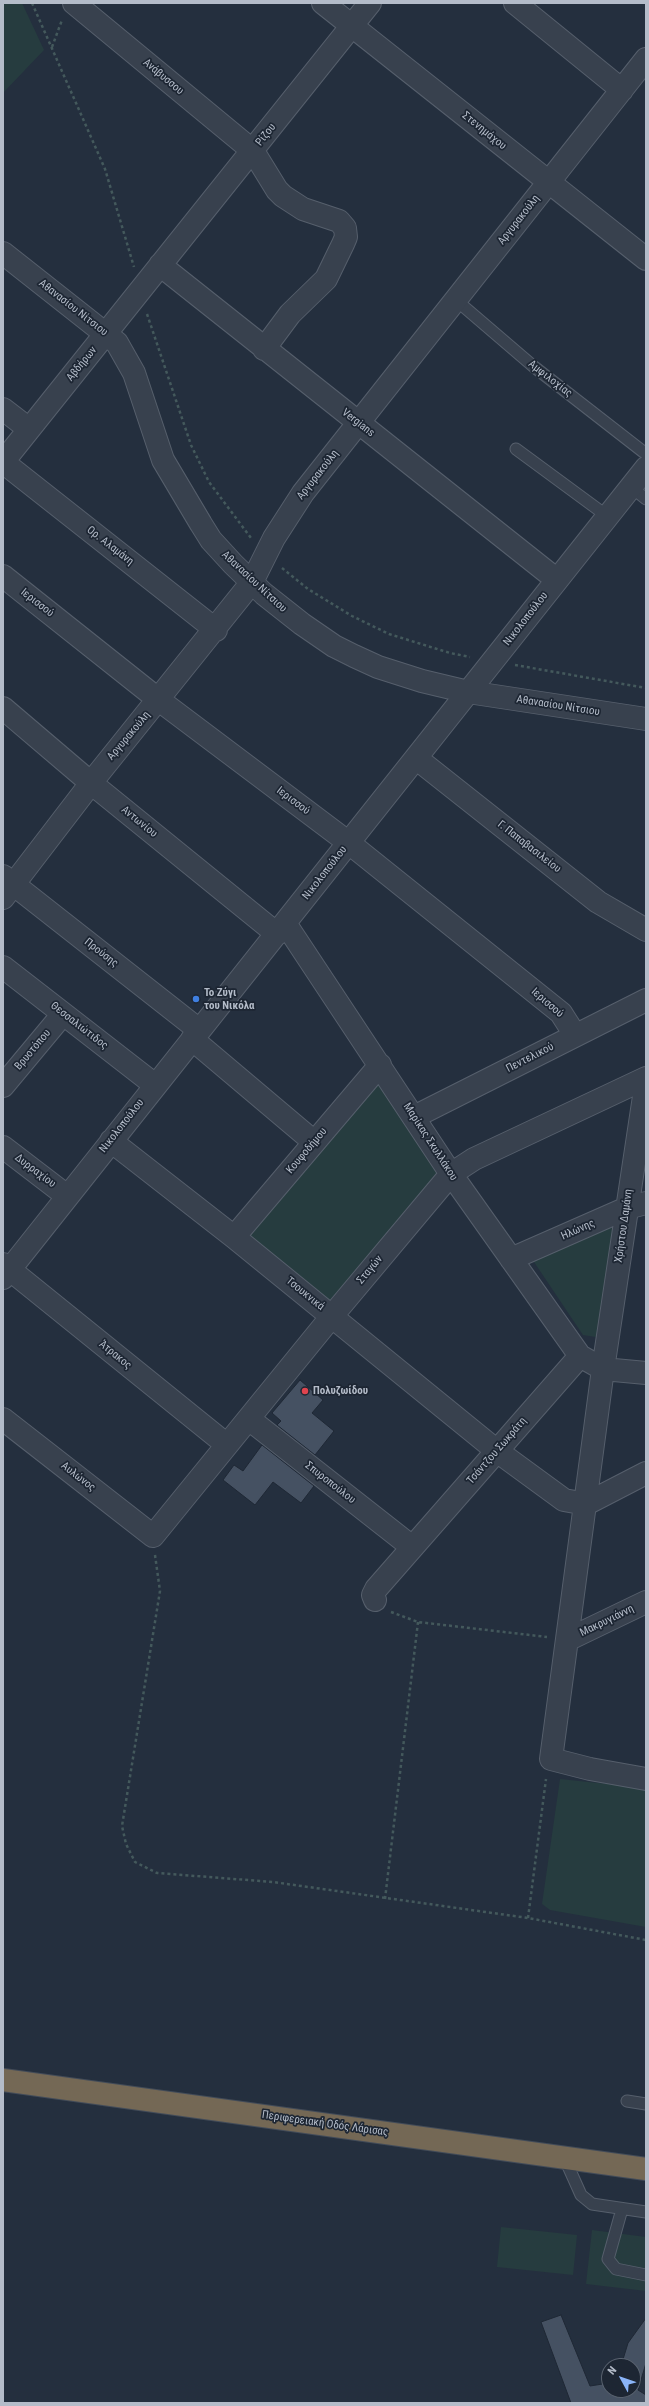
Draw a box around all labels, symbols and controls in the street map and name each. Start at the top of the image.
street label: Ανάβυσσου [140,56,186,98]
street label: Στενημάχου [459,109,509,153]
street label: Ρίζου [253,121,279,149]
street label: Αργυρακούλη [495,192,543,248]
street label: Αθανασίου Νίτσιου [36,277,110,339]
street label: Αβδήρων [64,344,100,384]
street label: Αμφιλοχίας [525,358,575,400]
street label: Vergians [339,406,377,440]
street label: Αργυρακούλη [294,447,342,503]
street label: Ορ. Αλαμάνη [84,524,136,568]
street label: Αθανασίου Νίτσιου [219,548,289,616]
street label: Ιερισσού [18,586,56,620]
street label: Νικολοπούλου [501,589,551,649]
street label: Αθανασίου Νίτσιου [515,693,601,719]
street label: Αργυρακούλη [105,709,153,763]
street label: Ιερισσού [274,784,312,818]
street label: Αντωνίου [118,803,160,841]
street label: Γ. Παπαβασιλείου [495,818,563,876]
street label: Νικολοπούλου [300,843,350,903]
street label: Προύσης [81,936,121,970]
street label: Ιερισσού [528,985,566,1021]
place label: Το Ζύγι του Νικόλα [204,986,254,1012]
marker: Το Ζύγι του Νικόλα [191,994,201,1004]
street label: Θεσσαλιώτιδος [48,999,110,1053]
street label: Βρυοτόπου [12,1027,54,1073]
street label: Πεντελικού [504,1040,556,1076]
street label: Νικολοπούλου [97,1096,147,1156]
street label: Μαρίκας Σκυλλάκου [400,1101,460,1183]
street label: Κουφοδήμου [284,1125,330,1177]
street label: Δυρραχίου [12,1151,58,1191]
street label: Χρήστου Δαμάνη [612,1188,636,1264]
street label: Ηλώνης [559,1217,597,1243]
street label: Σταγών [354,1253,386,1287]
street label: Τσουκνικά [283,1274,327,1314]
street label: Άτρακος [96,1338,134,1372]
place label: Πολυζωίδου [313,1384,368,1398]
marker: Πολυζωίδου [300,1386,310,1396]
street label: Τσάντζου Σωκράτη [464,1415,530,1487]
street label: Αυλώνος [58,1459,98,1495]
street label: Σπυροπούλου [302,1459,358,1507]
street label: Μακρυγιάννη [578,1602,636,1640]
street label: Περιφερειακή Οδός Λάρισας [261,2109,389,2139]
north arrow [601,2358,641,2398]
text: N [605,2364,619,2377]

